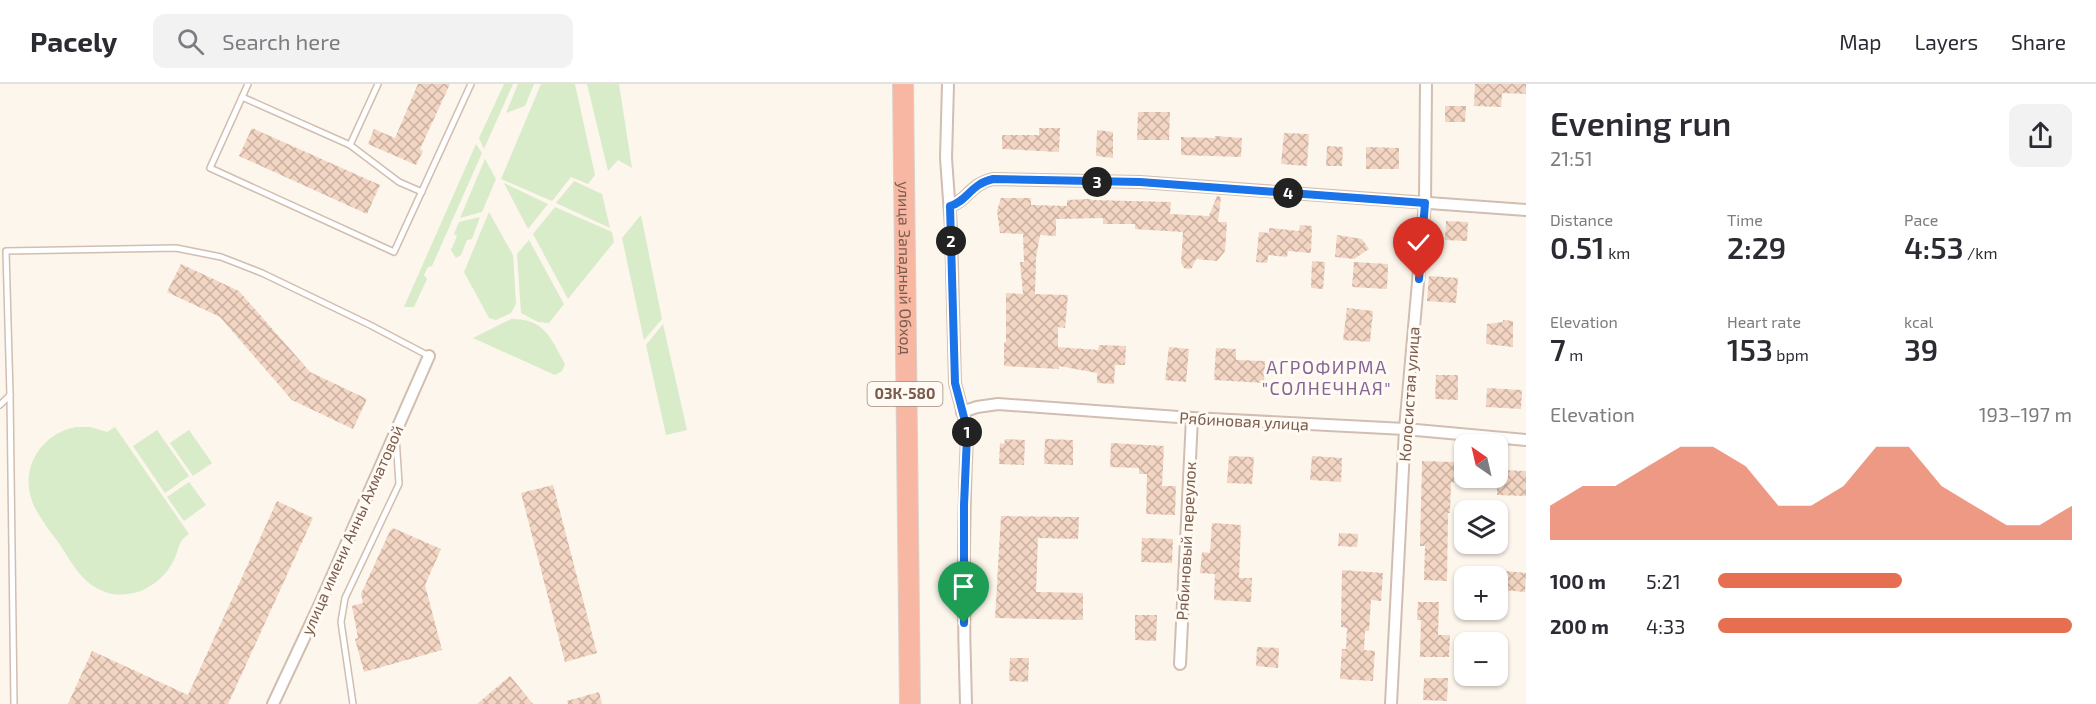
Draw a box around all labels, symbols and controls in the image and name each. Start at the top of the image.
search box [153,14,573,68]
text: Pacely [30,24,117,58]
icon: search [174,25,207,58]
text: Search here [222,28,341,54]
text: Map [1839,29,1881,54]
text: Layers [1914,29,1978,54]
text: Share [2011,29,2066,54]
text: Evening run [1550,103,1731,143]
button: share [2009,104,2072,167]
text: 21:51 [1550,146,1593,170]
pin: 3 [1082,167,1112,197]
text: 3 [1092,172,1102,191]
pin: 4 [1273,178,1303,208]
street label: улица Западный Обход [894,181,916,355]
text: 4 [1283,183,1293,202]
text: Distance [1550,210,1613,229]
text: Time [1727,210,1763,229]
text: Pace [1904,210,1938,229]
pin [1393,217,1444,279]
pin: 2 [936,226,966,256]
icon: check [1402,226,1435,259]
text: 0.51 [1550,229,1605,265]
text: 2:29 [1727,229,1786,265]
text: 4:53 [1904,229,1964,265]
text: 2 [946,231,956,250]
text: km [1605,243,1630,262]
text: /km [1964,243,1998,262]
text: Elevation [1550,312,1618,331]
text: Heart rate [1727,312,1801,331]
text: kcal [1904,312,1933,331]
street label: Колосистая улица [1394,326,1424,462]
text: 7 [1550,331,1566,367]
text: 153 [1727,331,1773,367]
text: 39 [1904,331,1938,367]
text: m [1566,345,1583,364]
text: bpm [1773,345,1809,364]
district label: АГРОФИРМА "СОЛНЕЧНАЯ" [1262,356,1392,399]
road number: 03К-580 [868,382,942,406]
text: Elevation [1550,402,1635,426]
text: 193–197 m [1979,402,2072,426]
street label: Рябиновая улица [1179,408,1309,434]
pin: 1 [952,417,982,447]
street label: улица имени Анны Ахматовой [297,422,407,638]
text: 1 [964,422,970,441]
north arrow [1454,434,1508,488]
map controls [1454,434,1508,686]
street label: Рябиновый переулок [1172,461,1200,621]
button: layers [1454,500,1508,554]
pin [938,561,989,623]
button: + [1454,566,1508,620]
text: 100 m [1550,569,1606,593]
text: 5:21 [1646,569,1681,593]
icon: arrive [947,570,980,603]
text: 200 m [1550,614,1609,638]
text: 4:33 [1646,614,1685,638]
button: − [1454,632,1508,686]

